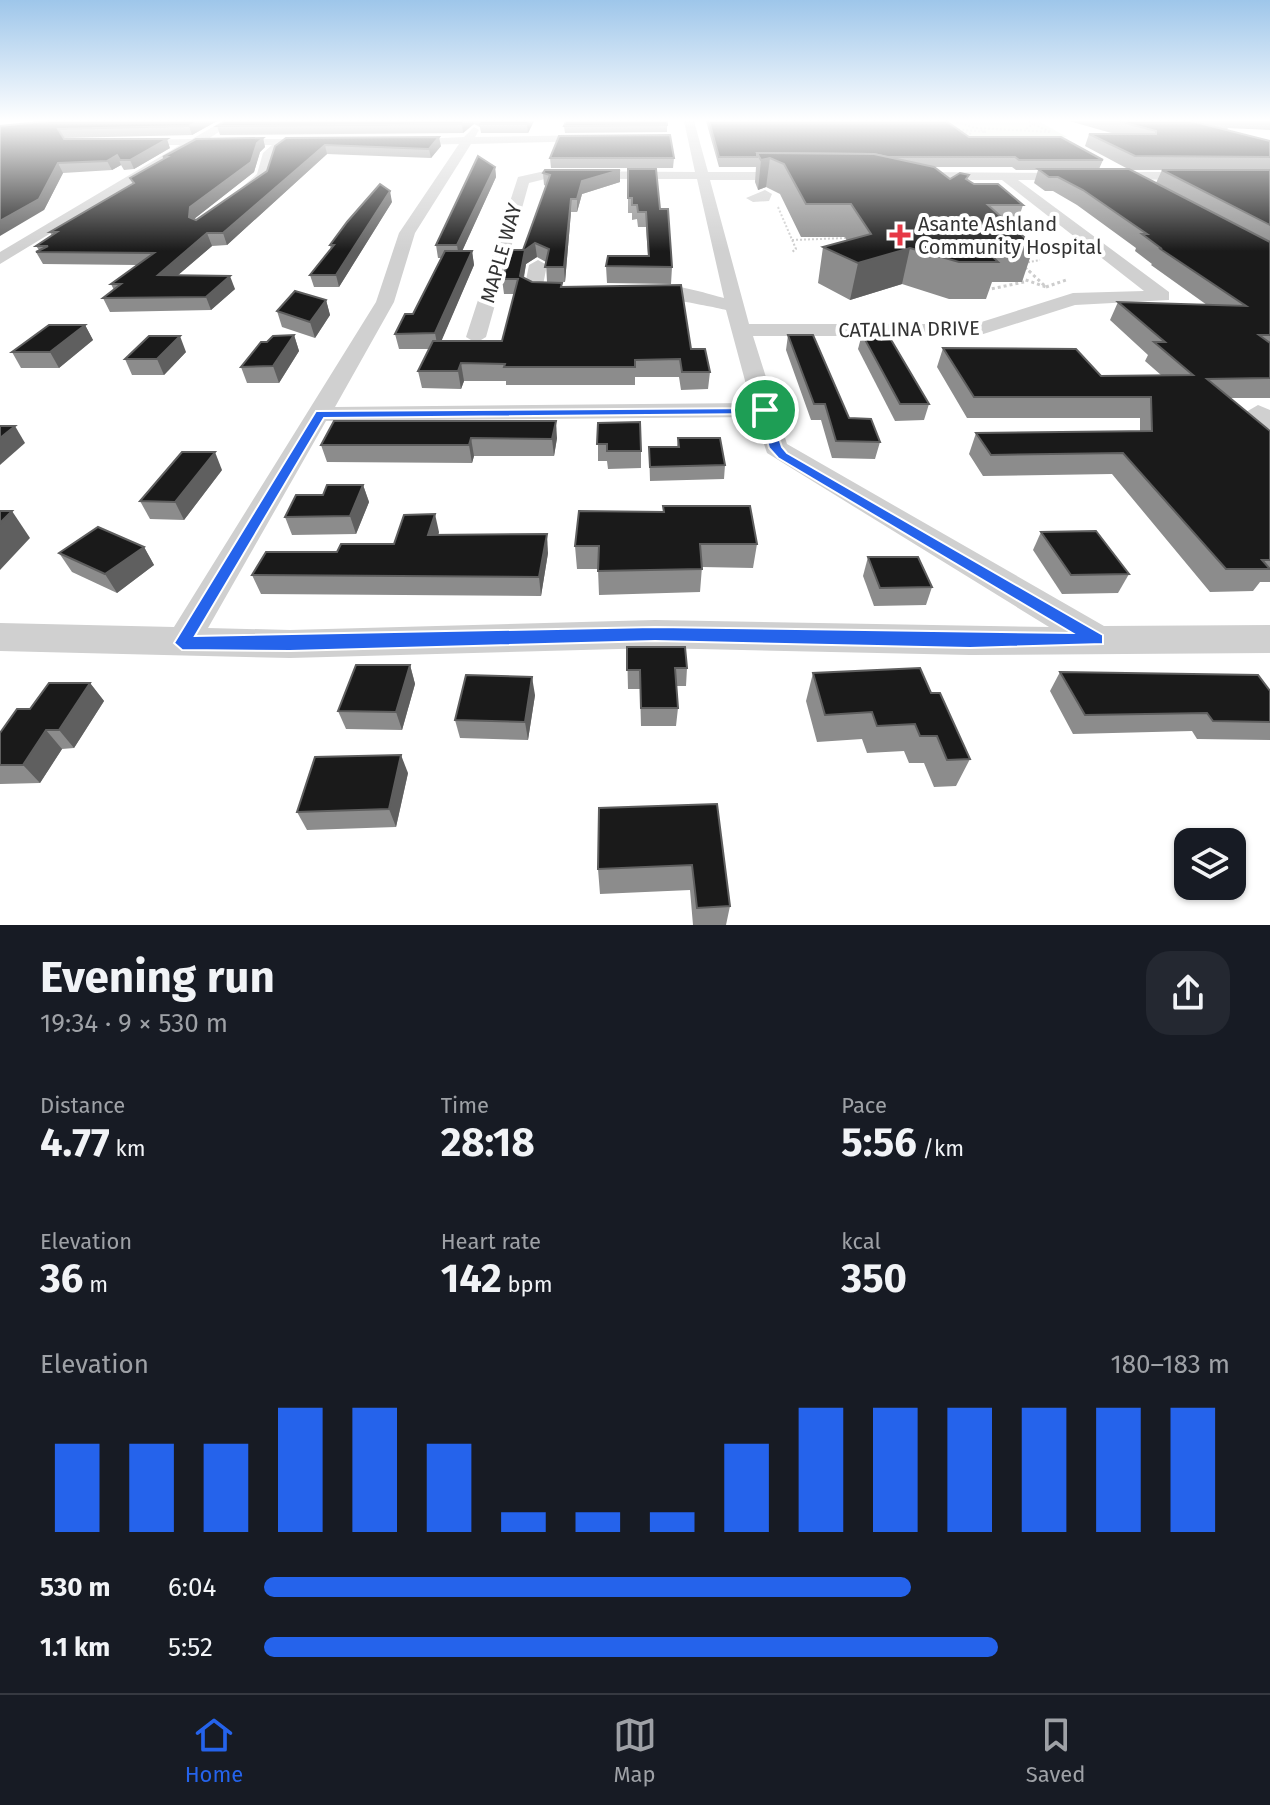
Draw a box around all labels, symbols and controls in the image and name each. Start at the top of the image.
street label: MAPLE WAY [475,200,527,306]
place label: Asante Ashland Community Hospital [918,212,1102,259]
marker: Asante Ashland Community Hospital [889,224,911,246]
street label: CATALINA DRIVE [838,316,980,342]
pin [731,376,799,444]
icon: arrive [743,388,787,432]
map controls [1174,828,1246,900]
button: layers [1174,828,1246,900]
text: Evening run [40,951,275,1004]
button: share [1146,951,1230,1035]
text: 19:34 · 9 × 530 m [40,1008,228,1039]
text: Distance [40,1092,125,1119]
text: Time [441,1092,489,1119]
text: Pace [841,1092,887,1119]
text: 4.77 [40,1119,110,1167]
text: 28:18 [441,1119,535,1167]
text: 5:56 [841,1119,917,1167]
text: km [110,1135,146,1162]
text: /km [917,1135,964,1162]
text: Elevation [40,1228,132,1255]
text: Heart rate [441,1228,541,1255]
text: kcal [841,1228,881,1255]
text: 36 [40,1255,83,1303]
text: 142 [441,1255,502,1303]
text: 350 [841,1255,907,1303]
text: m [83,1271,108,1298]
text: bpm [502,1271,553,1298]
text: Elevation [40,1349,149,1380]
text: 180–183 m [1110,1349,1230,1380]
text: 530 m [40,1572,111,1603]
text: 6:04 [168,1572,216,1603]
text: 1.1 km [40,1632,110,1663]
text: 5:52 [168,1632,213,1663]
tab: Home [185,1713,243,1788]
tab: Map [613,1713,657,1788]
tab: Saved [1026,1713,1085,1788]

